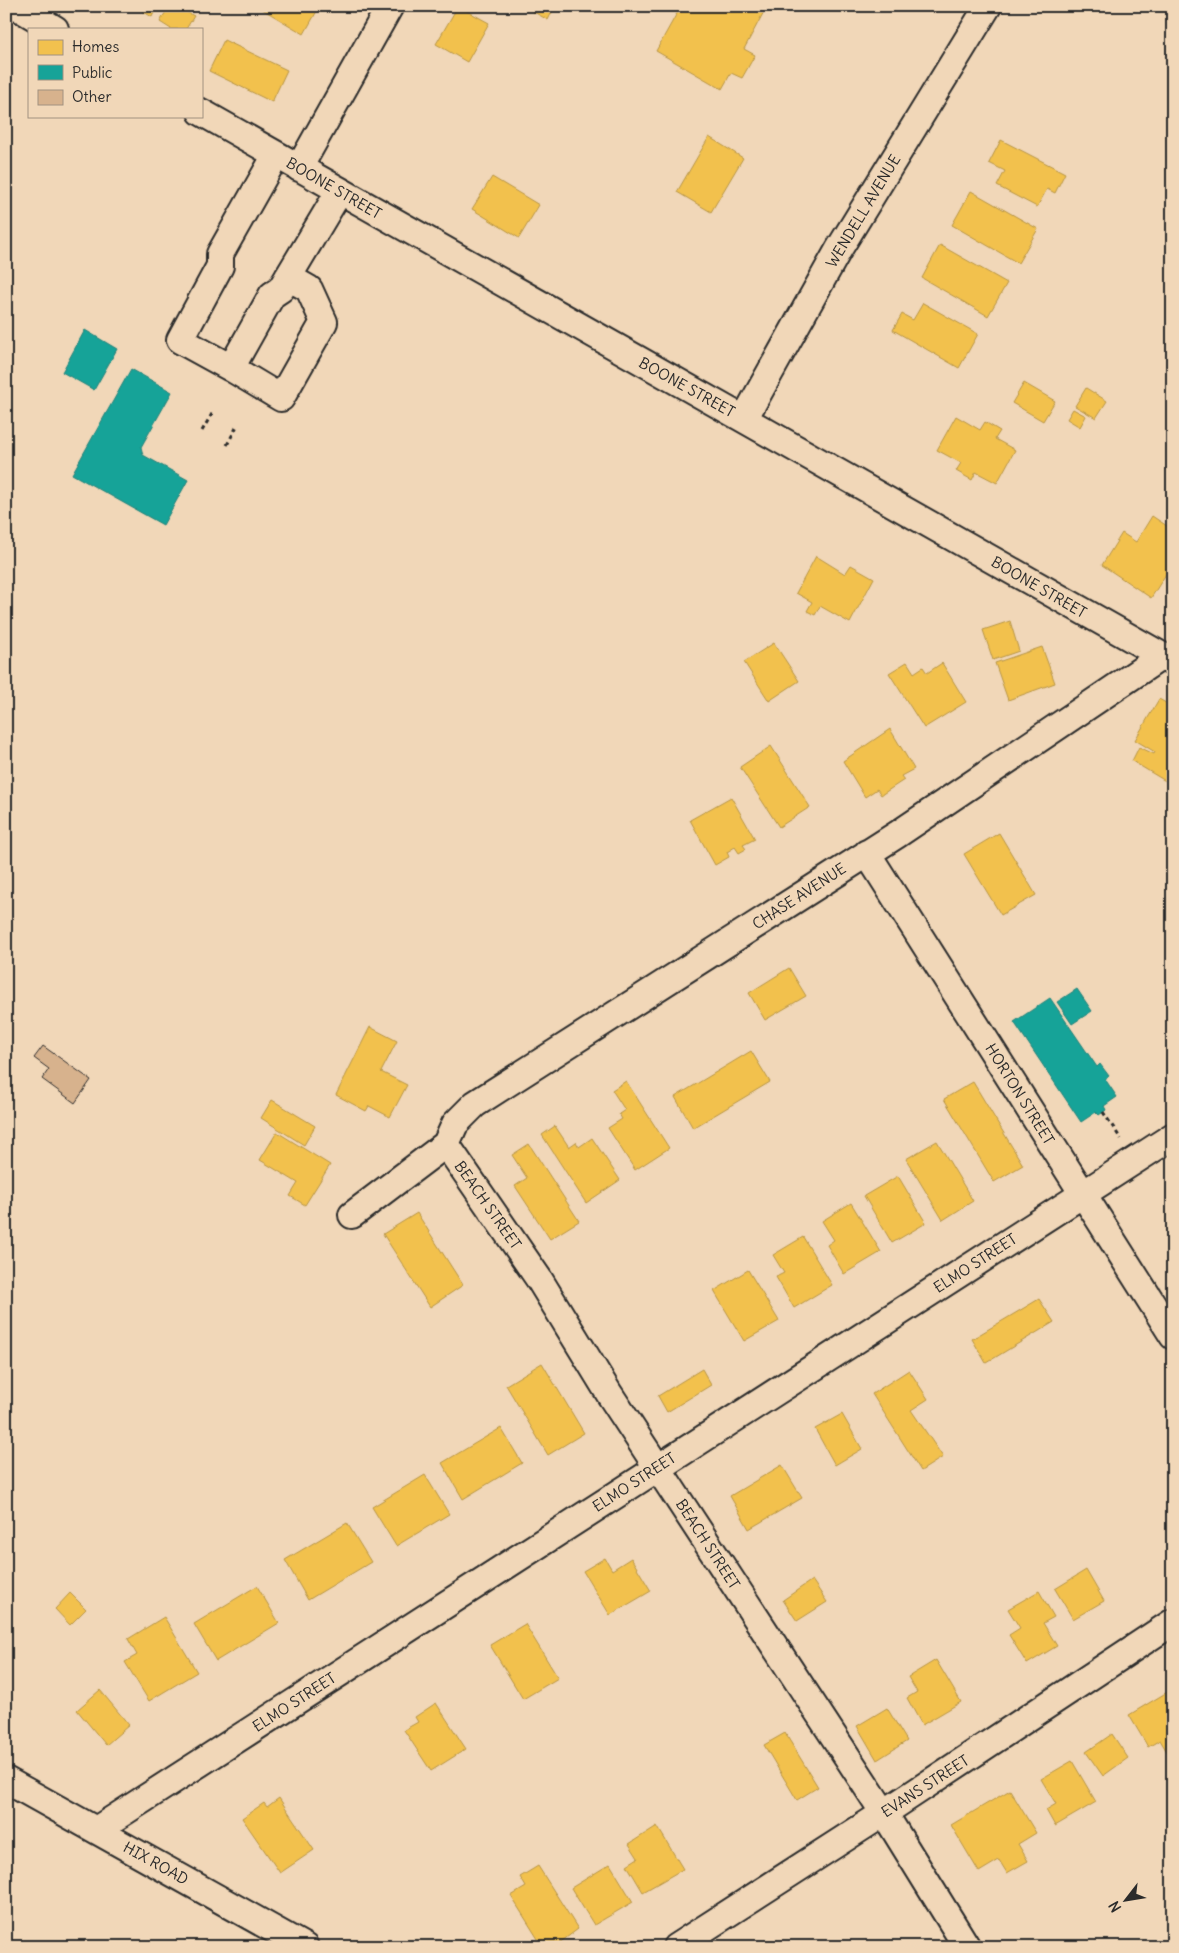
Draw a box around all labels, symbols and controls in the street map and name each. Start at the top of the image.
legend [28,28,202,118]
text: Homes [72,37,119,56]
text: Public [72,63,113,82]
text: Other [72,87,112,106]
street label: WENDELL AVENUE [822,151,904,271]
street label: BOONE STREET [283,153,385,223]
street label: BOONE STREET [636,353,738,421]
street label: BOONE STREET [988,552,1090,622]
street label: CHASE AVENUE [749,859,849,933]
street label: HORTON STREET [981,1040,1059,1148]
street label: BEACH STREET [451,1157,526,1253]
street label: ELMO STREET [930,1229,1020,1297]
street label: ELMO STREET [589,1448,679,1516]
street label: BEACH STREET [672,1495,744,1593]
street label: ELMO STREET [249,1668,339,1736]
street label: EVANS STREET [878,1751,973,1821]
street label: HIX ROAD [120,1837,192,1889]
north arrow [1102,1876,1152,1926]
text: N [1105,1898,1125,1915]

